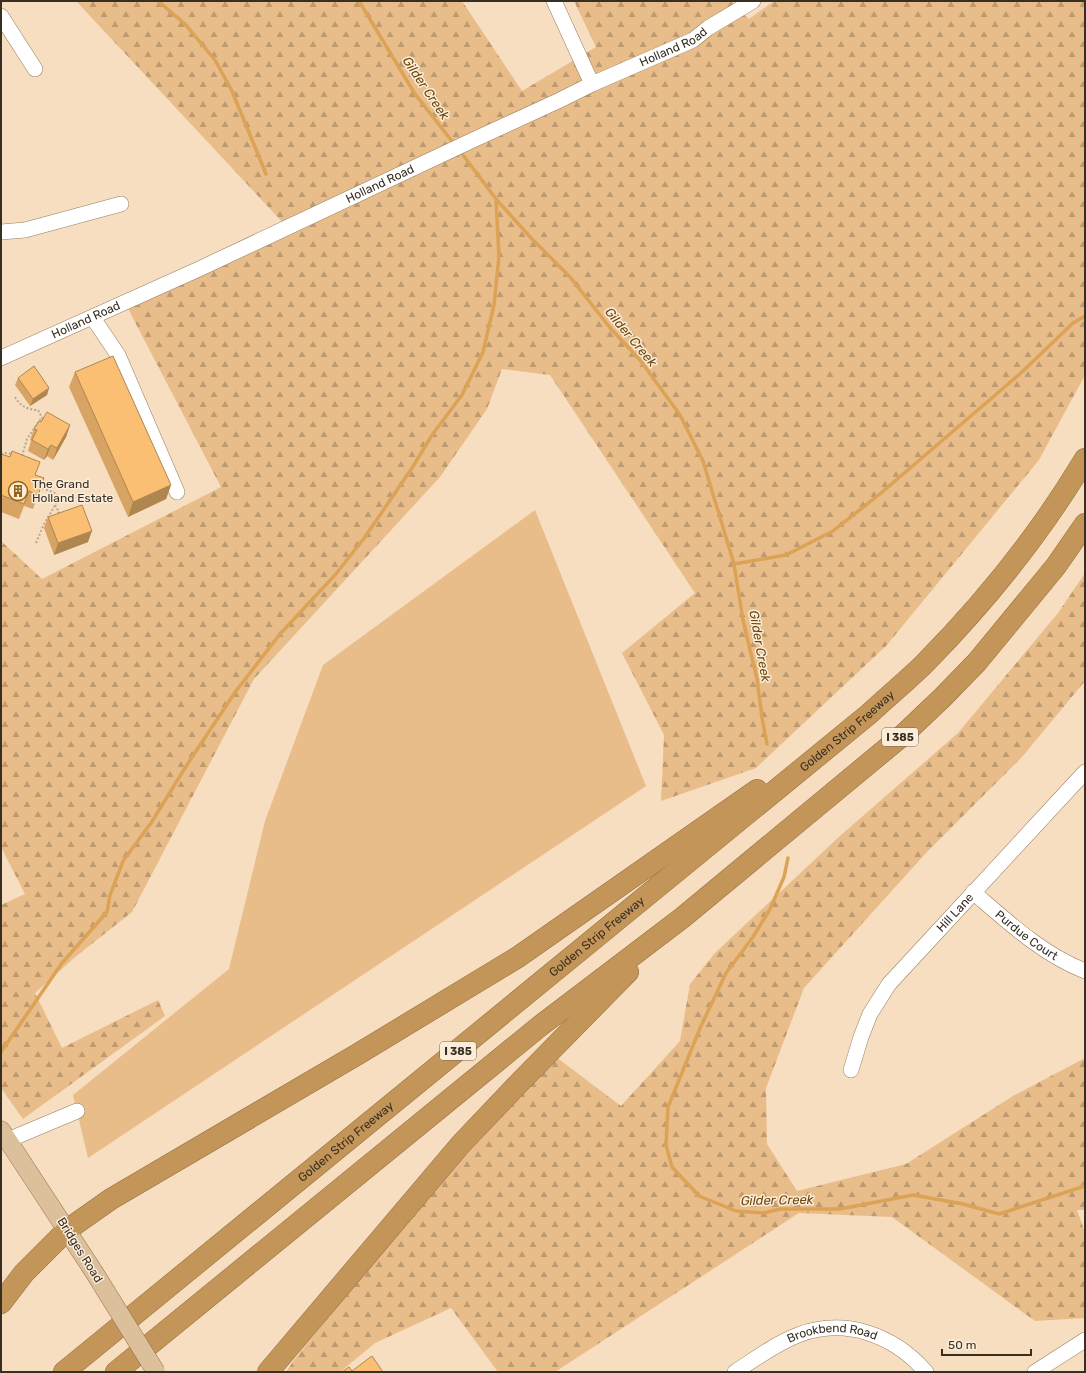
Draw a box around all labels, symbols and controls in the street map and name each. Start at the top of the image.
street label: Holland Road [637,24,710,69]
water label: Gilder Creek [399,54,453,123]
street label: Holland Road [344,162,416,206]
street label: Holland Road [49,298,122,341]
water label: Gilder Creek [602,304,660,370]
place label: The Grand Holland Estate [32,477,114,505]
building icon: The Grand Holland Estate [7,480,29,502]
water label: Gilder Creek [746,609,774,683]
street label: Golden Strip Freeway [797,687,897,775]
road number: I 385 [882,728,918,746]
street label: Hill Lane [934,890,977,935]
street label: Golden Strip Freeway [546,893,647,980]
street label: Purdue Court [992,907,1061,963]
road number: I 385 [440,1042,476,1060]
street label: Golden Strip Freeway [295,1098,397,1185]
water label: Gilder Creek [740,1192,814,1208]
street label: Bridges Road [54,1215,106,1285]
street label: Brookbend Road [785,1321,879,1346]
scale bar [942,1331,1031,1357]
text: 50 m [948,1338,976,1352]

